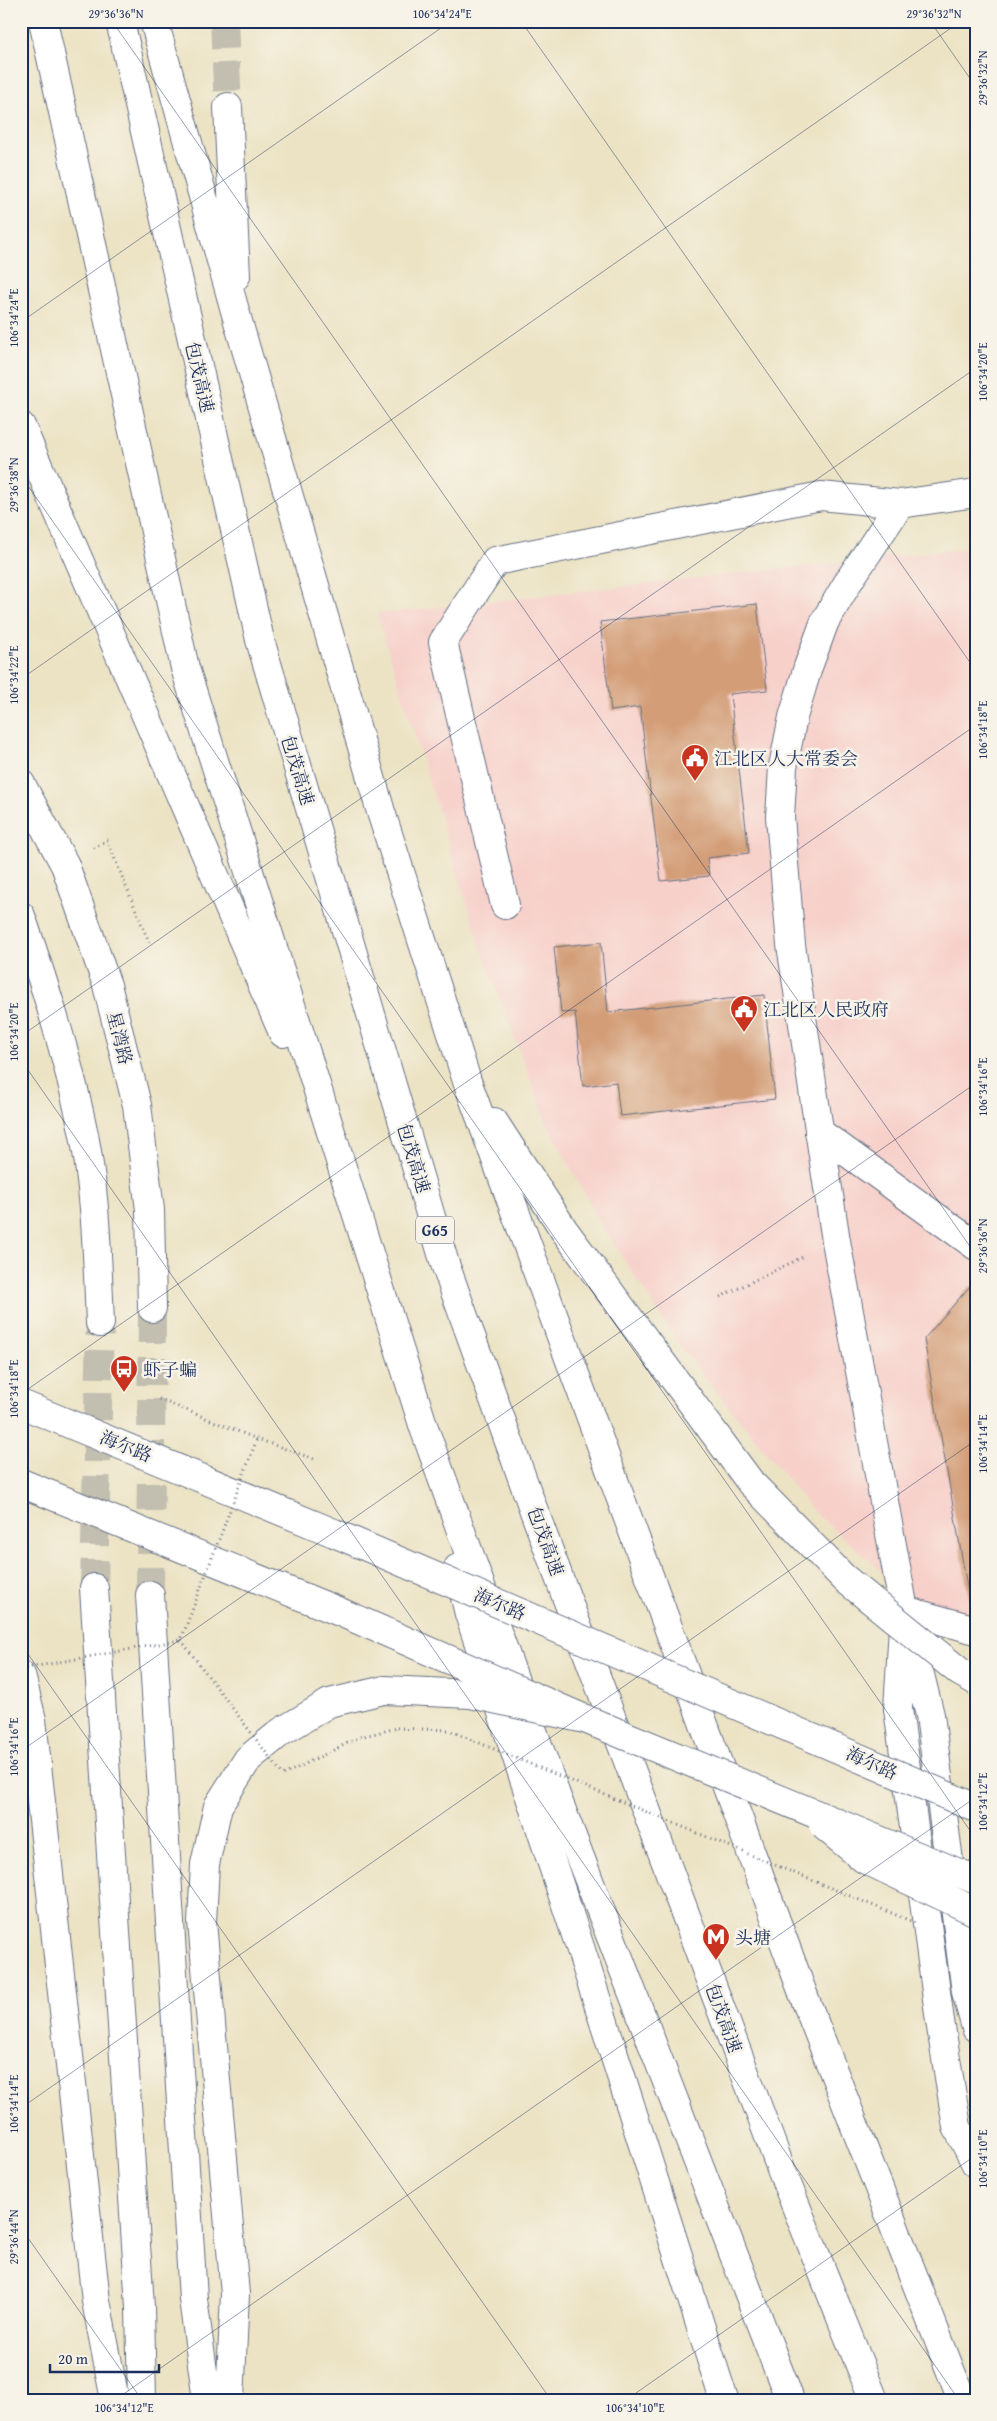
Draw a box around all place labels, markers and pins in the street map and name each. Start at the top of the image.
public building icon: 江北区人大常委会 [680,743,710,782]
place label: 江北区人大常委会 [714,745,858,772]
public building icon: 江北区人民政府 [729,994,759,1033]
place label: 江北区人民政府 [763,996,889,1023]
bus stop icon: 虾子蝙 [109,1354,139,1393]
place label: 虾子蝙 [143,1356,197,1383]
metro station icon: 头塘 [701,1922,731,1961]
place label: 头塘 [735,1924,771,1951]

